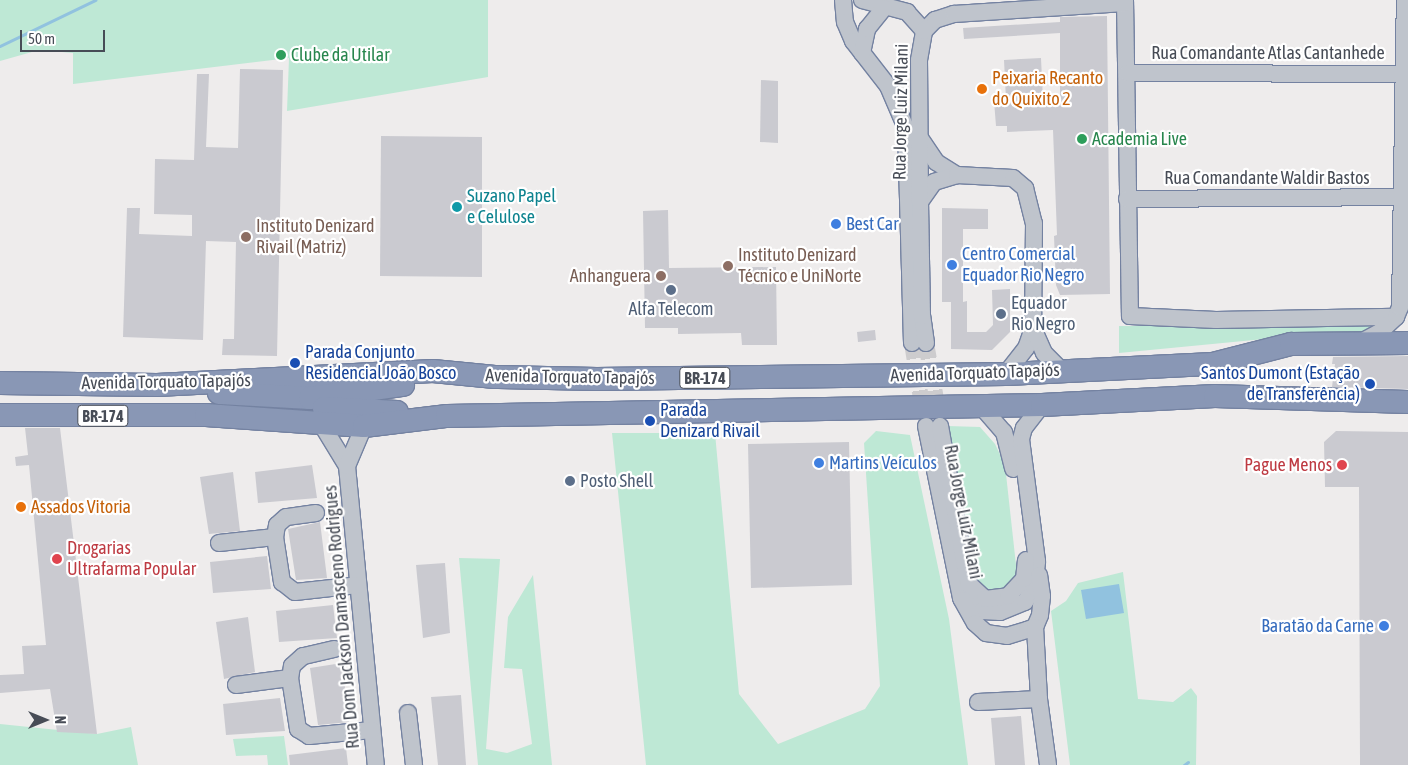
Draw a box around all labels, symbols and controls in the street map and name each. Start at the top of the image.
scale bar [22,20,108,52]
text: 50 m [28,30,55,47]
street label: Rua Comandante Atlas Cantanhede [1151,42,1385,64]
place label: Clube da Utilar [291,44,389,66]
street label: Rua Jorge Luiz Milani [889,44,913,180]
marker: Clube da Utilar [275,49,287,61]
place label: Peixaria Recanto do Quixito 2 [992,68,1103,110]
marker: Peixaria Recanto do Quixito 2 [976,83,988,95]
place label: Academia Live [1092,128,1187,150]
marker: Academia Live [1076,133,1088,145]
street label: Rua Comandante Waldir Bastos [1164,167,1370,189]
place label: Suzano Papel e Celulose [467,186,556,228]
marker: Suzano Papel e Celulose [451,201,463,213]
place label: Best Car [846,213,898,235]
place label: Instituto Denizard Rivail (Matriz) [256,216,375,258]
marker: Best Car [830,218,842,230]
marker: Instituto Denizard Rivail (Matriz) [240,231,252,243]
place label: Centro Comercial Equador Rio Negro [962,244,1084,286]
place label: Instituto Denizard Técnico e UniNorte [738,245,862,288]
marker: Centro Comercial Equador Rio Negro [946,259,958,271]
marker: Instituto Denizard Técnico e UniNorte [722,260,734,272]
place label: Anhanguera [570,265,651,287]
marker: Anhanguera [655,270,667,282]
marker: Alfa Telecom [665,284,677,296]
place label: Equador Rio Negro [1011,293,1075,336]
place label: Alfa Telecom [628,298,714,320]
marker: Equador Rio Negro [995,308,1007,320]
place label: Parada Conjunto Residencial João Bosco [305,342,456,384]
marker: Parada Conjunto Residencial João Bosco [289,357,301,369]
street label: Avenida Torquato Tapajós [890,359,1060,387]
place label: Santos Dumont (Estação de Transferência) [1201,363,1360,406]
road number: BR-174 [679,364,731,392]
street label: Avenida Torquato Tapajós [485,365,655,389]
street label: Avenida Torquato Tapajós [81,370,251,394]
marker: Santos Dumont (Estação de Transferência) [1364,378,1376,390]
place label: Parada Denizard Rivail [660,400,760,442]
road number: BR-174 [77,402,129,430]
marker: Parada Denizard Rivail [644,415,656,427]
street label: Rua Jorge Luiz Milani [939,443,987,581]
place label: Martins Veículos [829,452,937,474]
place label: Pague Menos [1244,454,1332,476]
marker: Martins Veículos [813,457,825,469]
marker: Pague Menos [1336,459,1348,471]
place label: Posto Shell [580,470,653,492]
marker: Posto Shell [564,475,576,487]
street label: Rua Dom Jackson Damasceno Rodrigues [320,484,364,750]
place label: Assados Vitoria [31,496,131,518]
marker: Assados Vitoria [15,501,27,513]
place label: Drogarias Ultrafarma Popular [67,538,196,580]
marker: Drogarias Ultrafarma Popular [51,553,63,565]
place label: Baratão da Carne [1261,615,1374,637]
marker: Baratão da Carne [1378,620,1390,632]
north arrow [20,695,70,745]
text: N [52,716,68,724]

